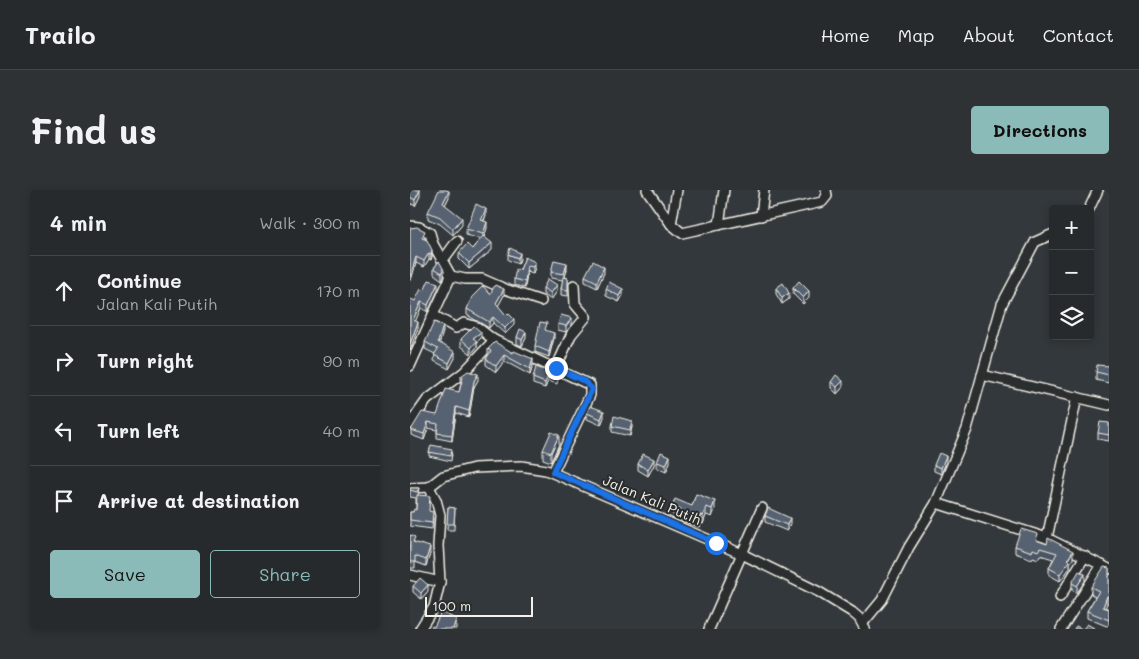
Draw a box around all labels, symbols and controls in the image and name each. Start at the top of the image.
text: Trailo [25,19,96,50]
text: Home [821,23,870,47]
text: Map [898,23,934,47]
text: About [962,23,1015,47]
text: Contact [1043,23,1114,47]
button: Directions [971,106,1109,154]
text: Find us [30,107,157,153]
map controls [1049,205,1094,340]
button: + [1049,205,1094,250]
text: 4 min [50,209,107,236]
text: Walk · 300 m [259,212,360,233]
button: − [1049,250,1094,295]
text: Continue [97,268,182,293]
icon: ahead [50,277,78,305]
text: 170 m [316,280,360,301]
text: Jalan Kali Putih [97,293,217,314]
button: layers [1049,295,1094,340]
icon: right [50,347,78,375]
text: Turn right [97,348,194,373]
text: 90 m [323,350,360,371]
route end [545,357,568,380]
icon: left [50,417,78,445]
text: Turn left [97,418,180,443]
text: 40 m [323,420,360,441]
street label: Jalan Kali Putih [600,470,704,529]
icon: arrive [50,487,78,515]
text: Arrive at destination [97,488,300,513]
route start [705,532,728,555]
button: Save [50,550,200,598]
button: Share [210,550,360,598]
scale bar [425,594,532,617]
text: 100 m [432,596,471,615]

